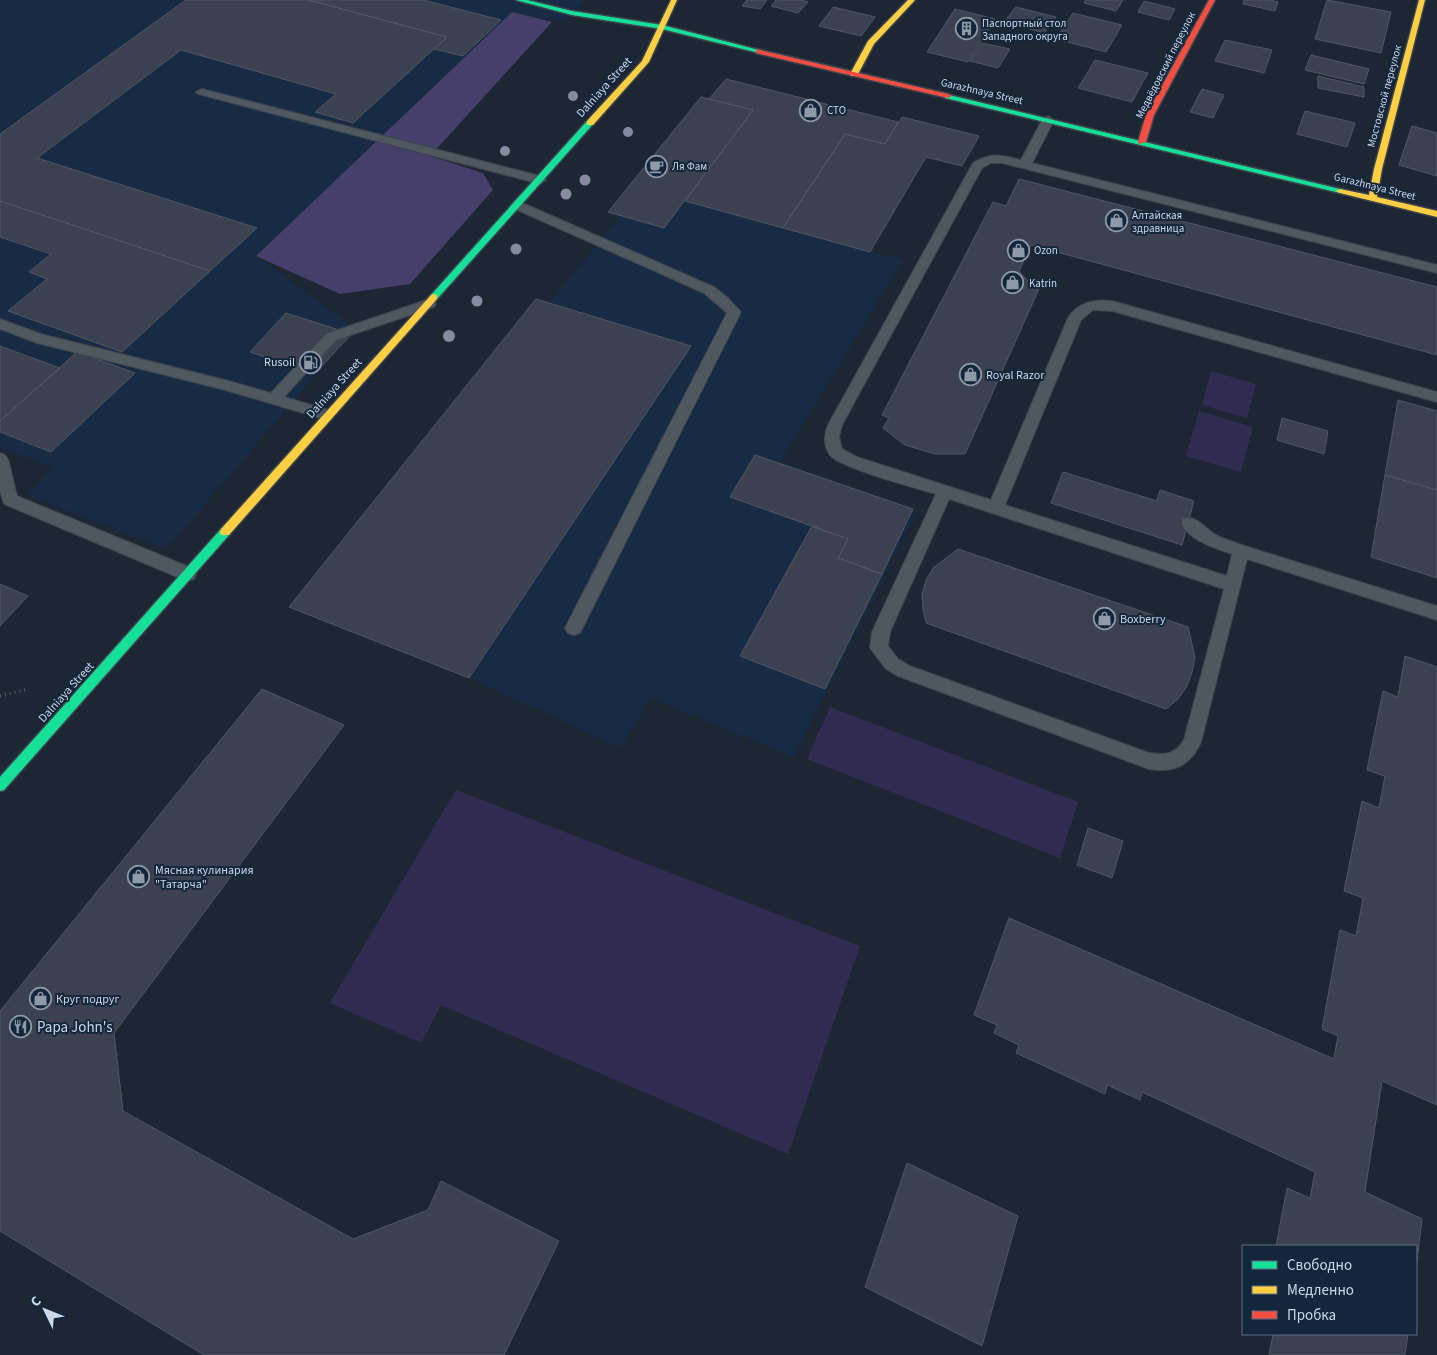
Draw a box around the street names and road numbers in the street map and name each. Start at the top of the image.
street label: Медвёдовский переулок [1132,9,1199,121]
street label: Мостовской переулок [1364,43,1406,149]
street label: Dalniaya Street [573,53,636,121]
street label: Garazhnaya Street [939,75,1025,108]
street label: Garazhnaya Street [1332,169,1418,204]
street label: Dalniaya Street [303,354,366,422]
street label: Dalniaya Street [35,658,98,726]

